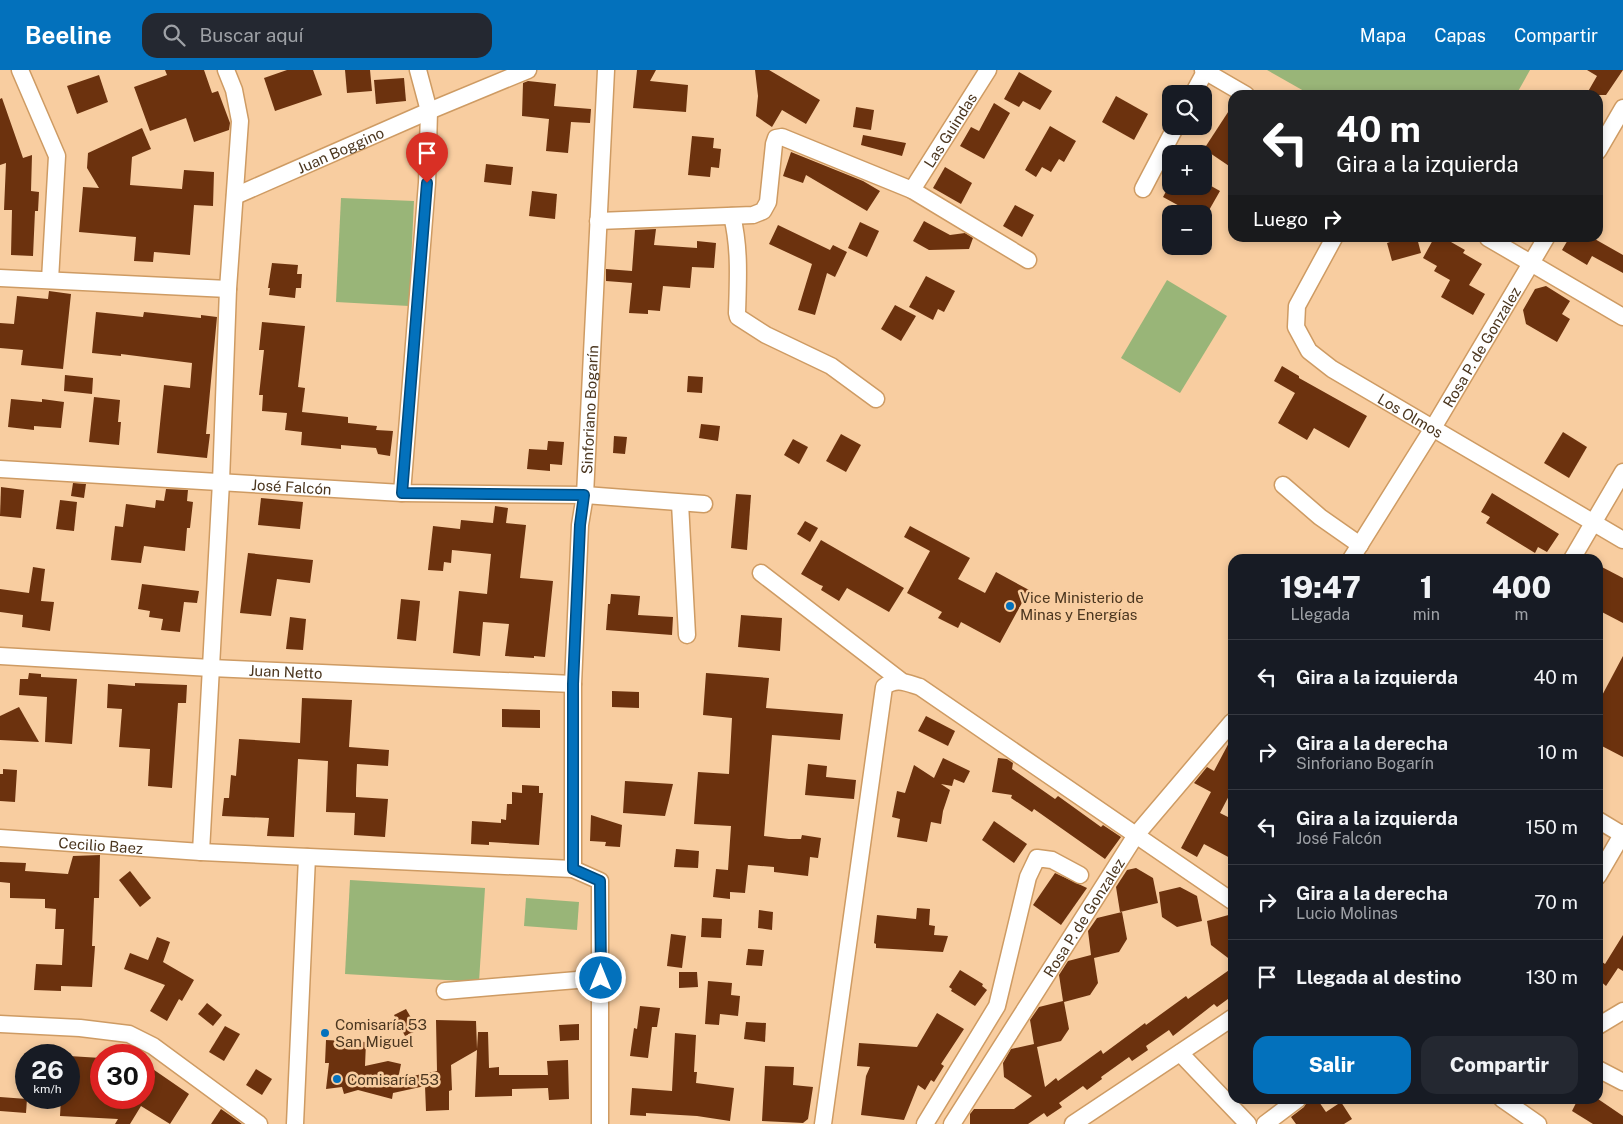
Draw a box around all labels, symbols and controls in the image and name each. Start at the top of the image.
search box [142,13,492,58]
text: Beeline [25,21,112,49]
icon: search [160,21,188,49]
text: Buscar aquí [200,24,303,46]
text: Mapa [1360,25,1406,46]
text: Capas [1434,25,1486,46]
text: Compartir [1514,25,1598,46]
map controls [1162,85,1212,255]
button: search [1162,85,1212,135]
street label: Las Guindas [920,90,980,170]
text: 40 m [1336,109,1421,150]
icon: left [1253,110,1318,175]
street label: Juan Boggino [294,123,386,176]
pin [406,132,448,183]
icon: arrive [413,139,441,167]
button: + [1162,145,1212,195]
text: Gira a la izquierda [1336,151,1519,177]
button: − [1162,205,1212,255]
icon: right [1318,205,1346,233]
text: Luego [1253,208,1308,230]
street label: Rosa P. de Gonzalez [1439,284,1524,410]
street label: Sinforiano Bogarín [578,345,601,475]
street label: Los Olmos [1375,389,1446,441]
street label: José Falcón [251,476,332,497]
text: 19:47 [1280,569,1361,605]
text: 1 [1420,569,1433,605]
text: 400 [1492,569,1551,605]
place label: Vice Ministerio de Minas y Energías [1020,589,1144,623]
marker: Vice Ministerio de Minas y Energías [1004,600,1016,612]
text: Llegada [1291,605,1350,624]
text: min [1413,605,1440,624]
text: m [1515,605,1528,624]
street label: Juan Netto [248,661,323,681]
icon: left [1253,663,1281,691]
text: Gira a la izquierda [1296,666,1458,688]
text: 40 m [1533,666,1578,688]
text: Gira a la derecha [1296,732,1448,754]
icon: right [1253,738,1281,766]
text: 10 m [1538,741,1578,763]
text: Sinforiano Bogarín [1296,754,1434,773]
text: Gira a la izquierda [1296,807,1458,829]
icon: left [1253,813,1281,841]
text: 150 m [1525,816,1578,838]
text: José Falcón [1296,829,1382,848]
street label: Cecilio Baez [58,834,144,856]
street label: Rosa P. de Gonzalez [1040,855,1128,980]
text: Gira a la derecha [1296,882,1448,904]
icon: right [1253,888,1281,916]
text: 70 m [1534,891,1578,913]
text: Lucio Molinas [1296,904,1398,923]
position arrow [574,951,626,1003]
icon: arrive [1253,963,1281,991]
text: Llegada al destino [1296,966,1461,988]
text: 130 m [1526,966,1578,988]
place label: Comisaría 53 San Miguel [335,1016,427,1050]
marker: Comisaría 53 San Miguel [319,1027,331,1039]
button: Salir [1253,1036,1411,1094]
button: Compartir [1421,1036,1578,1094]
speed limit sign: 30 [90,1044,155,1109]
text: 26 [31,1055,64,1085]
place label: Comisaría 53 [347,1071,439,1088]
marker: Comisaría 53 [331,1073,343,1085]
text: km/h [33,1082,62,1096]

